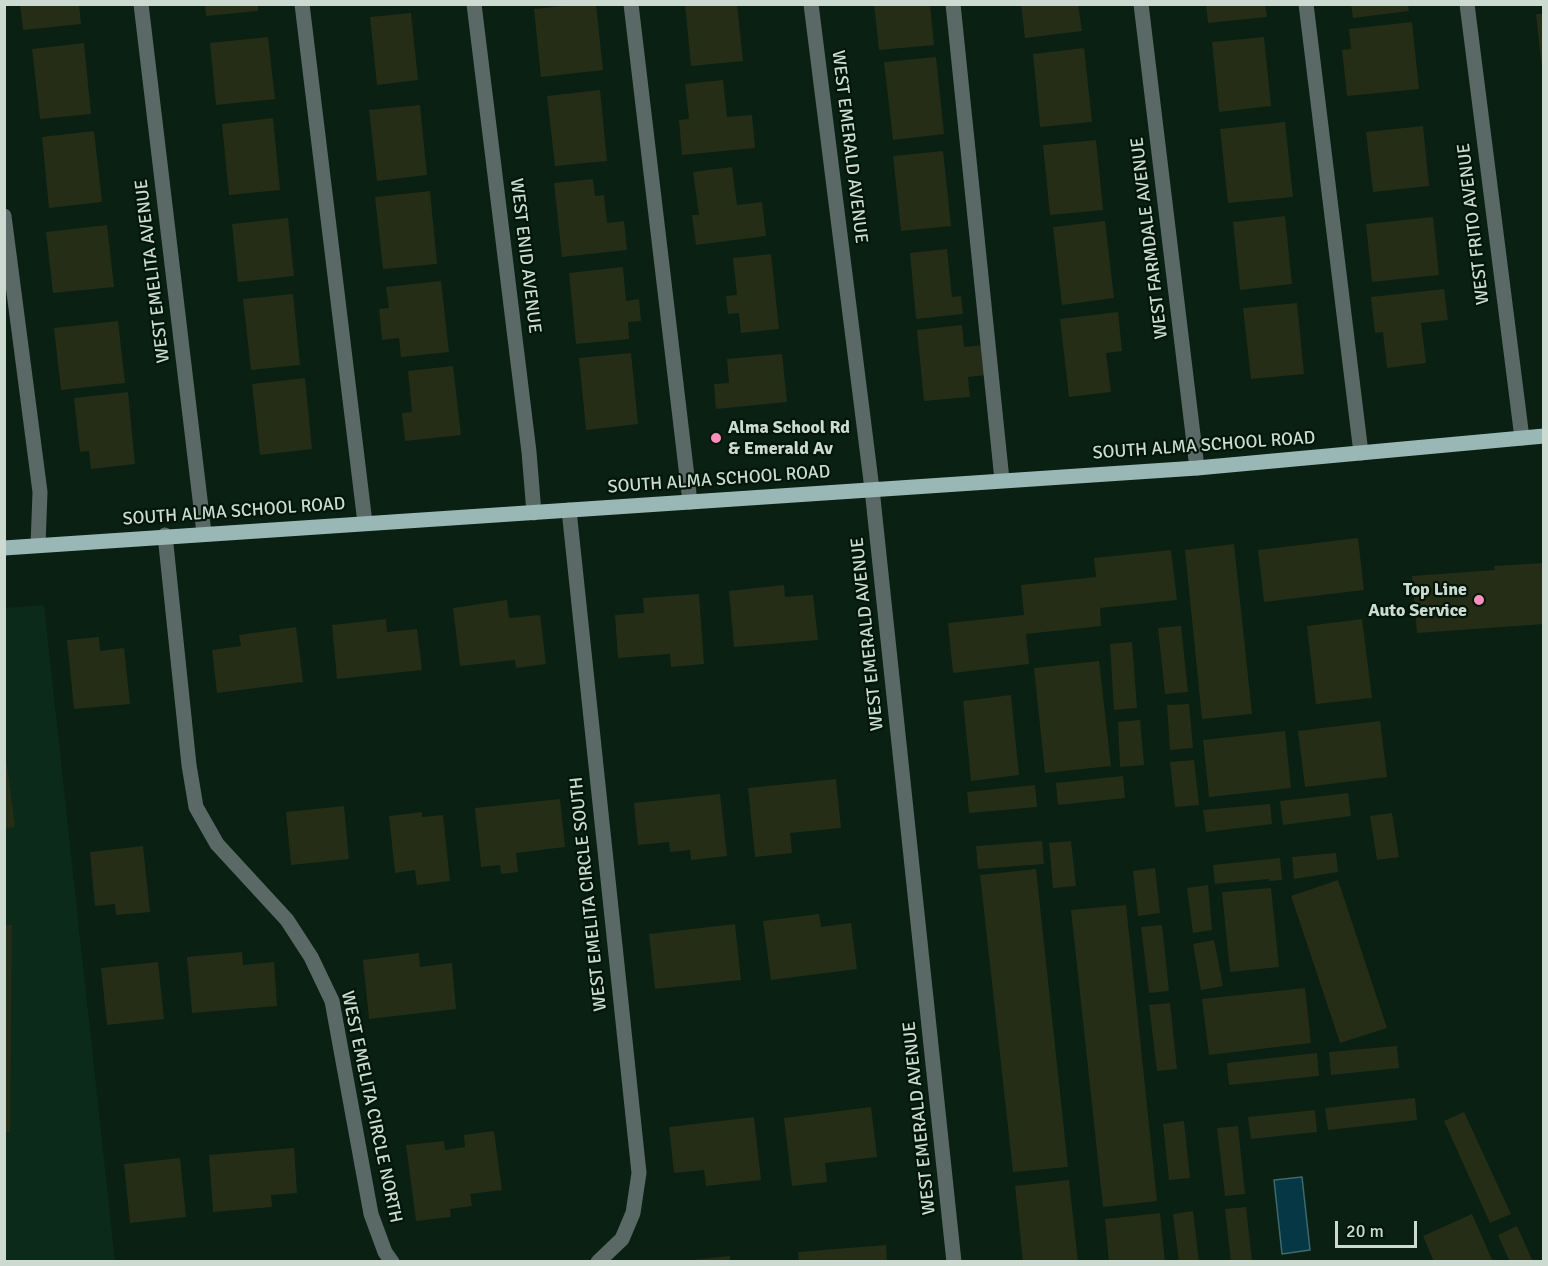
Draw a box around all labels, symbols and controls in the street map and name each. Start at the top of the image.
street label: WEST EMERALD AVENUE [826,49,872,245]
street label: WEST FARMDALE AVENUE [1127,136,1173,340]
street label: WEST FRITO AVENUE [1453,142,1495,306]
street label: WEST ENID AVENUE [505,177,545,335]
street label: WEST EMELITA AVENUE [131,178,175,364]
place label: Alma School Rd & Emerald Av [728,417,850,460]
street label: SOUTH ALMA SCHOOL ROAD [1092,427,1316,465]
marker: Alma School Rd & Emerald Av [709,431,723,445]
street label: SOUTH ALMA SCHOOL ROAD [607,461,831,499]
street label: SOUTH ALMA SCHOOL ROAD [122,493,346,531]
street label: WEST EMERALD AVENUE [847,536,889,732]
place label: Top Line Auto Service [1368,579,1467,622]
marker: Top Line Auto Service [1472,593,1486,607]
street label: WEST EMELITA CIRCLE SOUTH [566,776,612,1012]
street label: WEST EMELITA CIRCLE NORTH [336,989,406,1225]
street label: WEST EMERALD AVENUE [899,1020,941,1216]
scale bar [1338,1209,1420,1247]
text: 20 m [1346,1220,1384,1242]

